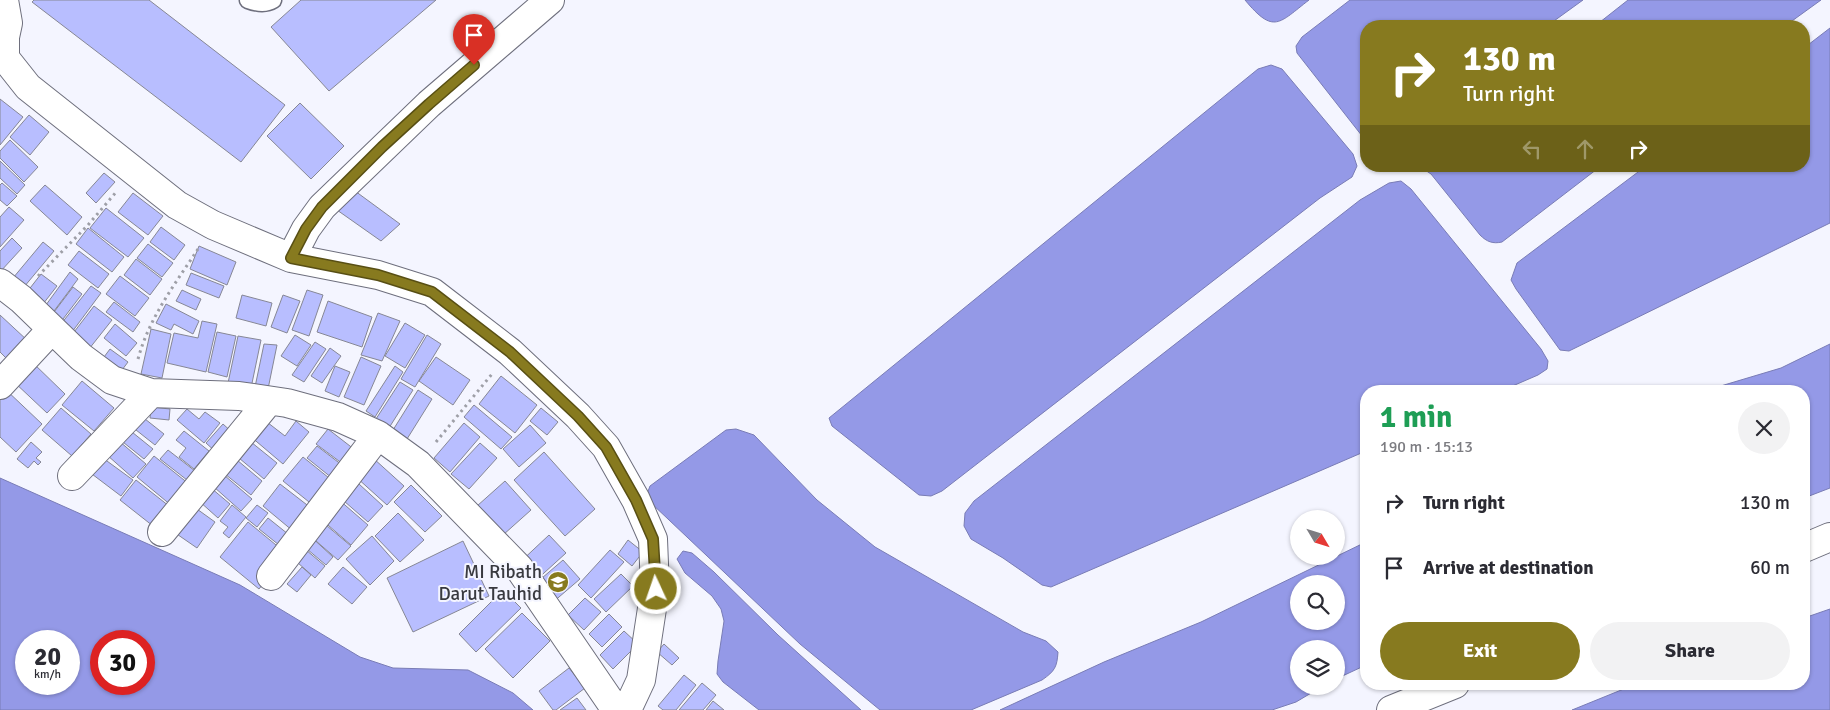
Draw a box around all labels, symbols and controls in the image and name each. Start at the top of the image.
pin [453,14,495,65]
icon: arrive [460,21,488,49]
text: 130 m [1463,37,1556,80]
icon: right [1380,40,1445,105]
text: Turn right [1463,80,1555,107]
icon: left [1518,135,1546,163]
icon: ahead [1571,135,1599,163]
icon: right [1624,135,1652,163]
text: 1 min [1380,399,1452,436]
button: close [1738,402,1790,454]
text: 190 m · 15:13 [1380,437,1473,457]
icon: right [1380,489,1408,517]
text: Turn right [1423,491,1505,515]
text: 130 m [1740,491,1790,515]
north arrow [1290,510,1345,565]
map controls [1290,510,1345,695]
icon: arrive [1380,554,1408,582]
text: Arrive at destination [1423,556,1594,580]
text: 60 m [1750,556,1790,580]
place label: MI Ribath Darut Tauhid [438,560,542,606]
position arrow [629,562,681,614]
school or university icon: MI Ribath Darut Tauhid [546,570,570,594]
button: search [1290,575,1345,630]
button: Exit [1380,622,1580,680]
button: Share [1590,622,1790,680]
speed limit sign: 30 [90,630,155,695]
button: layers [1290,640,1345,695]
text: 20 [34,641,61,672]
text: km/h [34,667,61,682]

